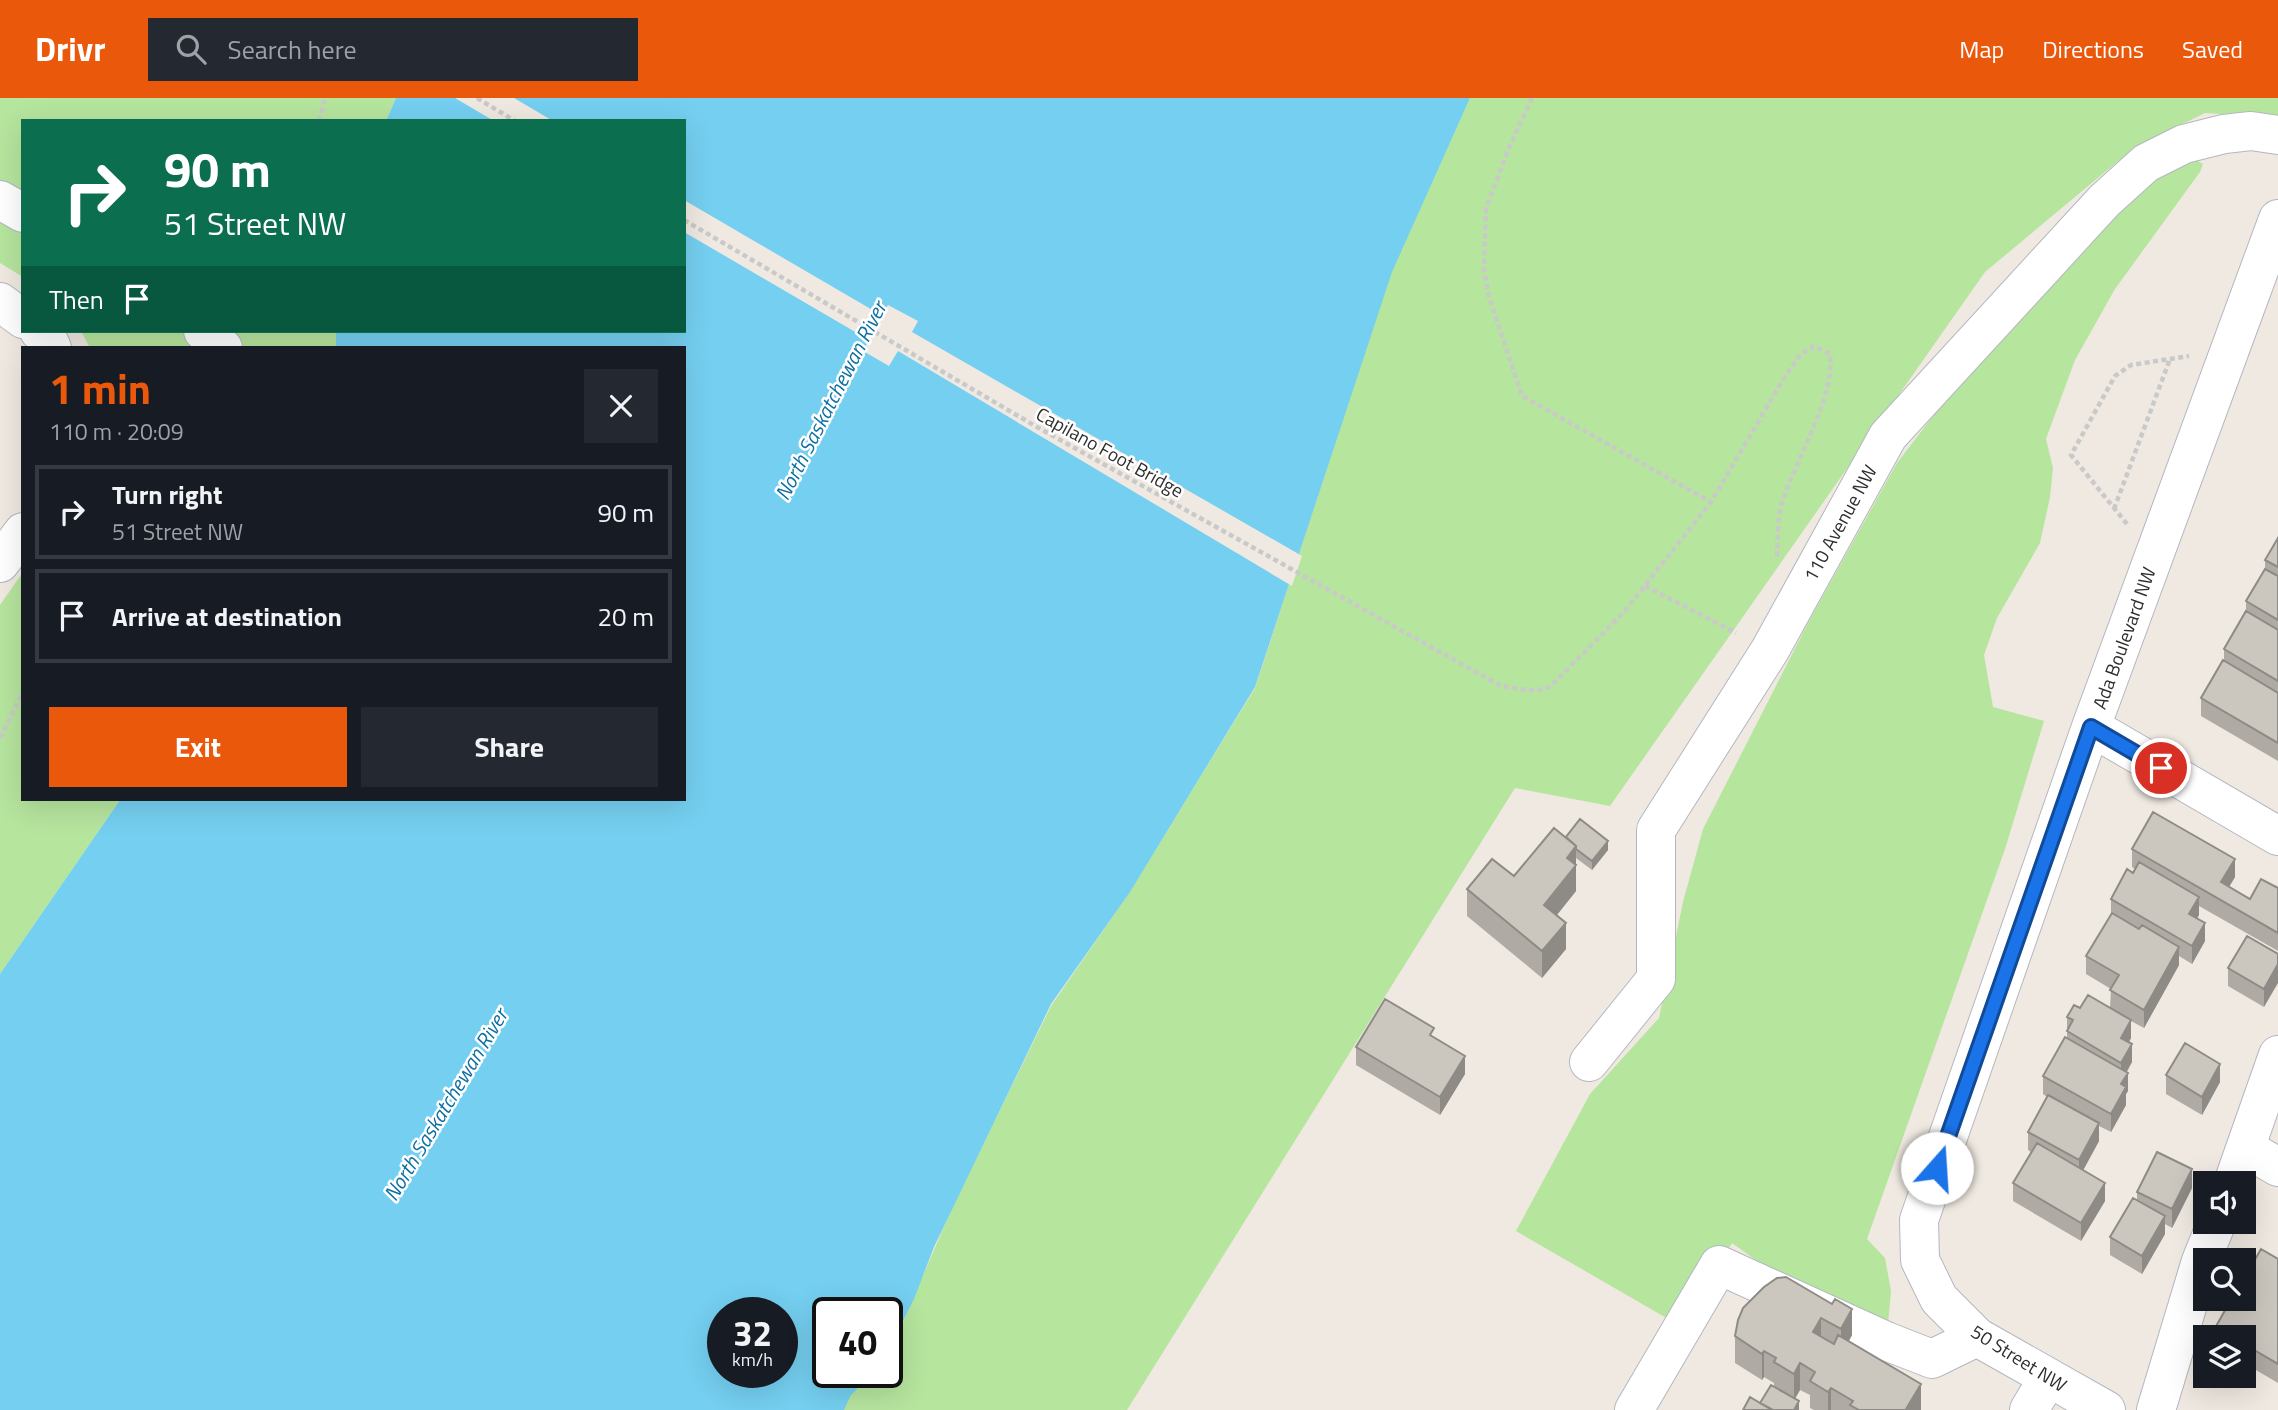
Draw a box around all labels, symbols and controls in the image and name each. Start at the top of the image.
search box [148,18,638,81]
text: Drivr [35,24,106,74]
icon: search [172,30,210,68]
text: Search here [228,30,357,69]
text: Map [1959,31,2004,67]
text: Directions [2042,31,2144,67]
text: Saved [2182,31,2243,67]
text: 90 m [164,131,271,206]
icon: right [49,147,140,238]
text: 51 Street NW [164,199,346,247]
text: Then [49,280,104,319]
icon: arrive [118,280,156,318]
water label: North Saskatchewan River [766,293,895,505]
text: 1 min [49,356,151,420]
button: close [584,369,658,443]
street label: Capilano Foot Bridge [1031,399,1189,504]
text: 110 m · 20:09 [49,414,184,449]
street label: 110 Avenue NW [1796,459,1884,586]
text: Turn right [112,475,223,514]
icon: right [53,493,91,531]
text: 90 m [597,493,654,532]
text: 51 Street NW [112,514,243,549]
street label: Ada Boulevard NW [2084,563,2163,713]
icon: arrive [53,597,91,635]
text: Arrive at destination [112,597,342,636]
text: 20 m [597,597,654,636]
button: Exit [49,707,347,787]
button: Share [361,707,658,787]
pin [2131,738,2191,798]
icon: arrive [2142,749,2180,787]
water label: North Saskatchewan River [375,1000,517,1207]
position arrow [1900,1131,1974,1205]
map controls [2193,1171,2256,1388]
button: sound [2193,1171,2256,1234]
button: search [2193,1248,2256,1311]
speed limit sign: 40 [812,1297,903,1388]
text: 32 [733,1306,772,1360]
street label: 50 Street NW [1966,1317,2073,1399]
button: layers [2193,1325,2256,1388]
text: km/h [732,1346,773,1373]

